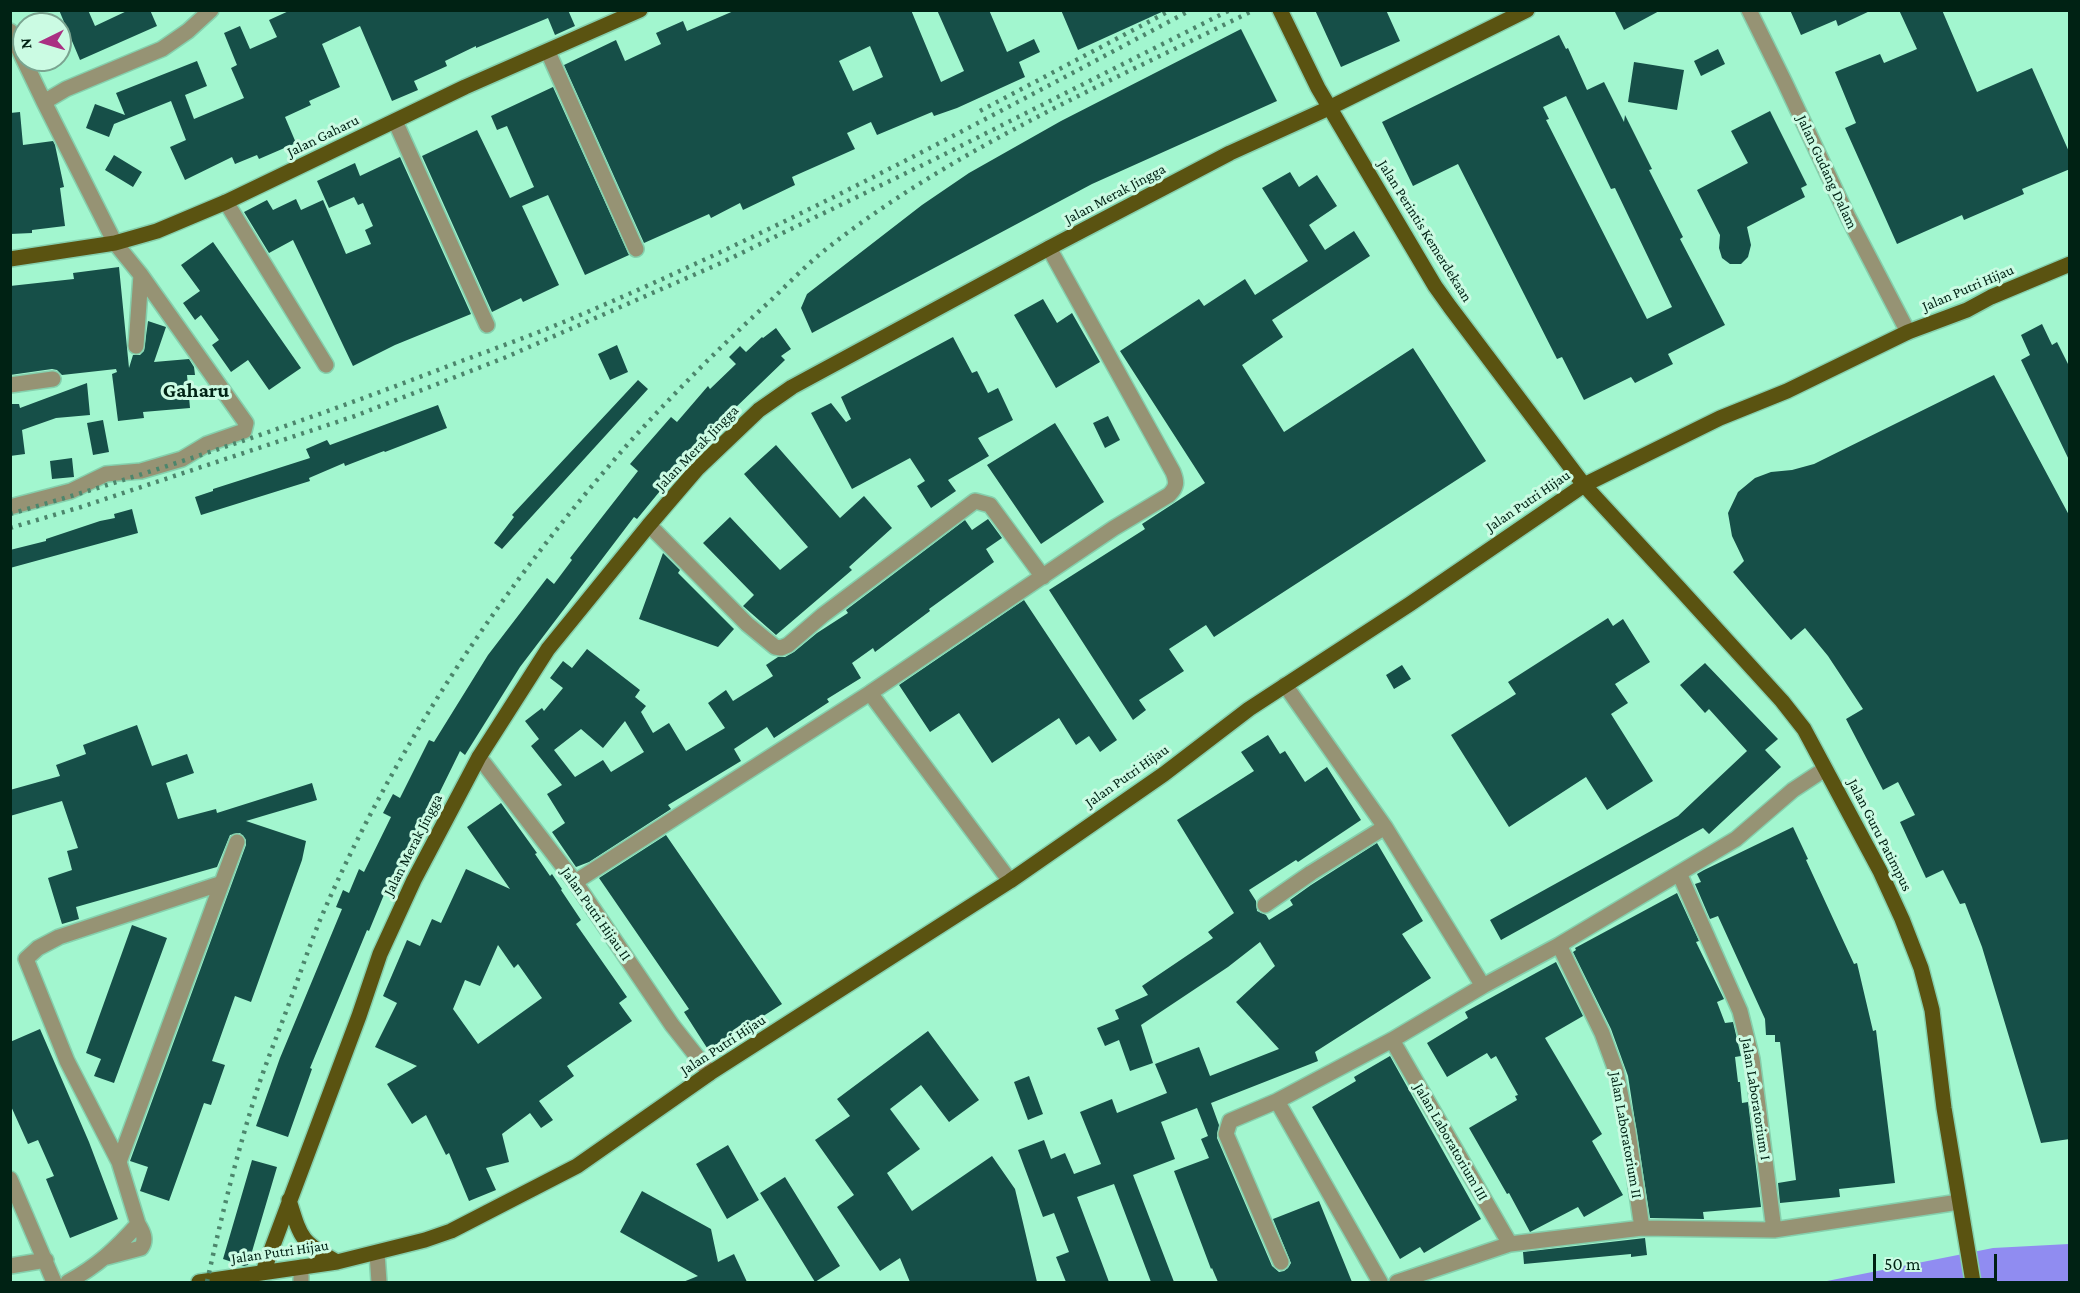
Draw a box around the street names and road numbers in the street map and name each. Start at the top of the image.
street label: Jalan Gaharu [284,111,362,161]
street label: Jalan Gudang Dalam [1793,112,1861,232]
street label: Jalan Perintis Kemerdekaan [1374,157,1476,305]
street label: Jalan Merak Jingga [1061,160,1169,228]
street label: Jalan Putri Hijau [1919,261,2017,315]
street label: Jalan Merak Jingga [652,401,742,495]
street label: Jalan Putri Hijau [1482,466,1574,536]
street label: Jalan Putri Hijau [1082,741,1172,811]
street label: Jalan Guru Patimpus [1844,776,1916,894]
street label: Jalan Merak Jingga [380,791,446,899]
street label: Jalan Putri Hijau II [557,864,635,964]
street label: Jalan Putri Hijau [677,1011,769,1079]
street label: Jalan Laboratorium I [1737,1037,1775,1161]
street label: Jalan Laboratorium II [1606,1070,1646,1200]
street label: Jalan Laboratorium III [1410,1080,1492,1204]
street label: Jalan Putri Hijau [230,1236,330,1268]

